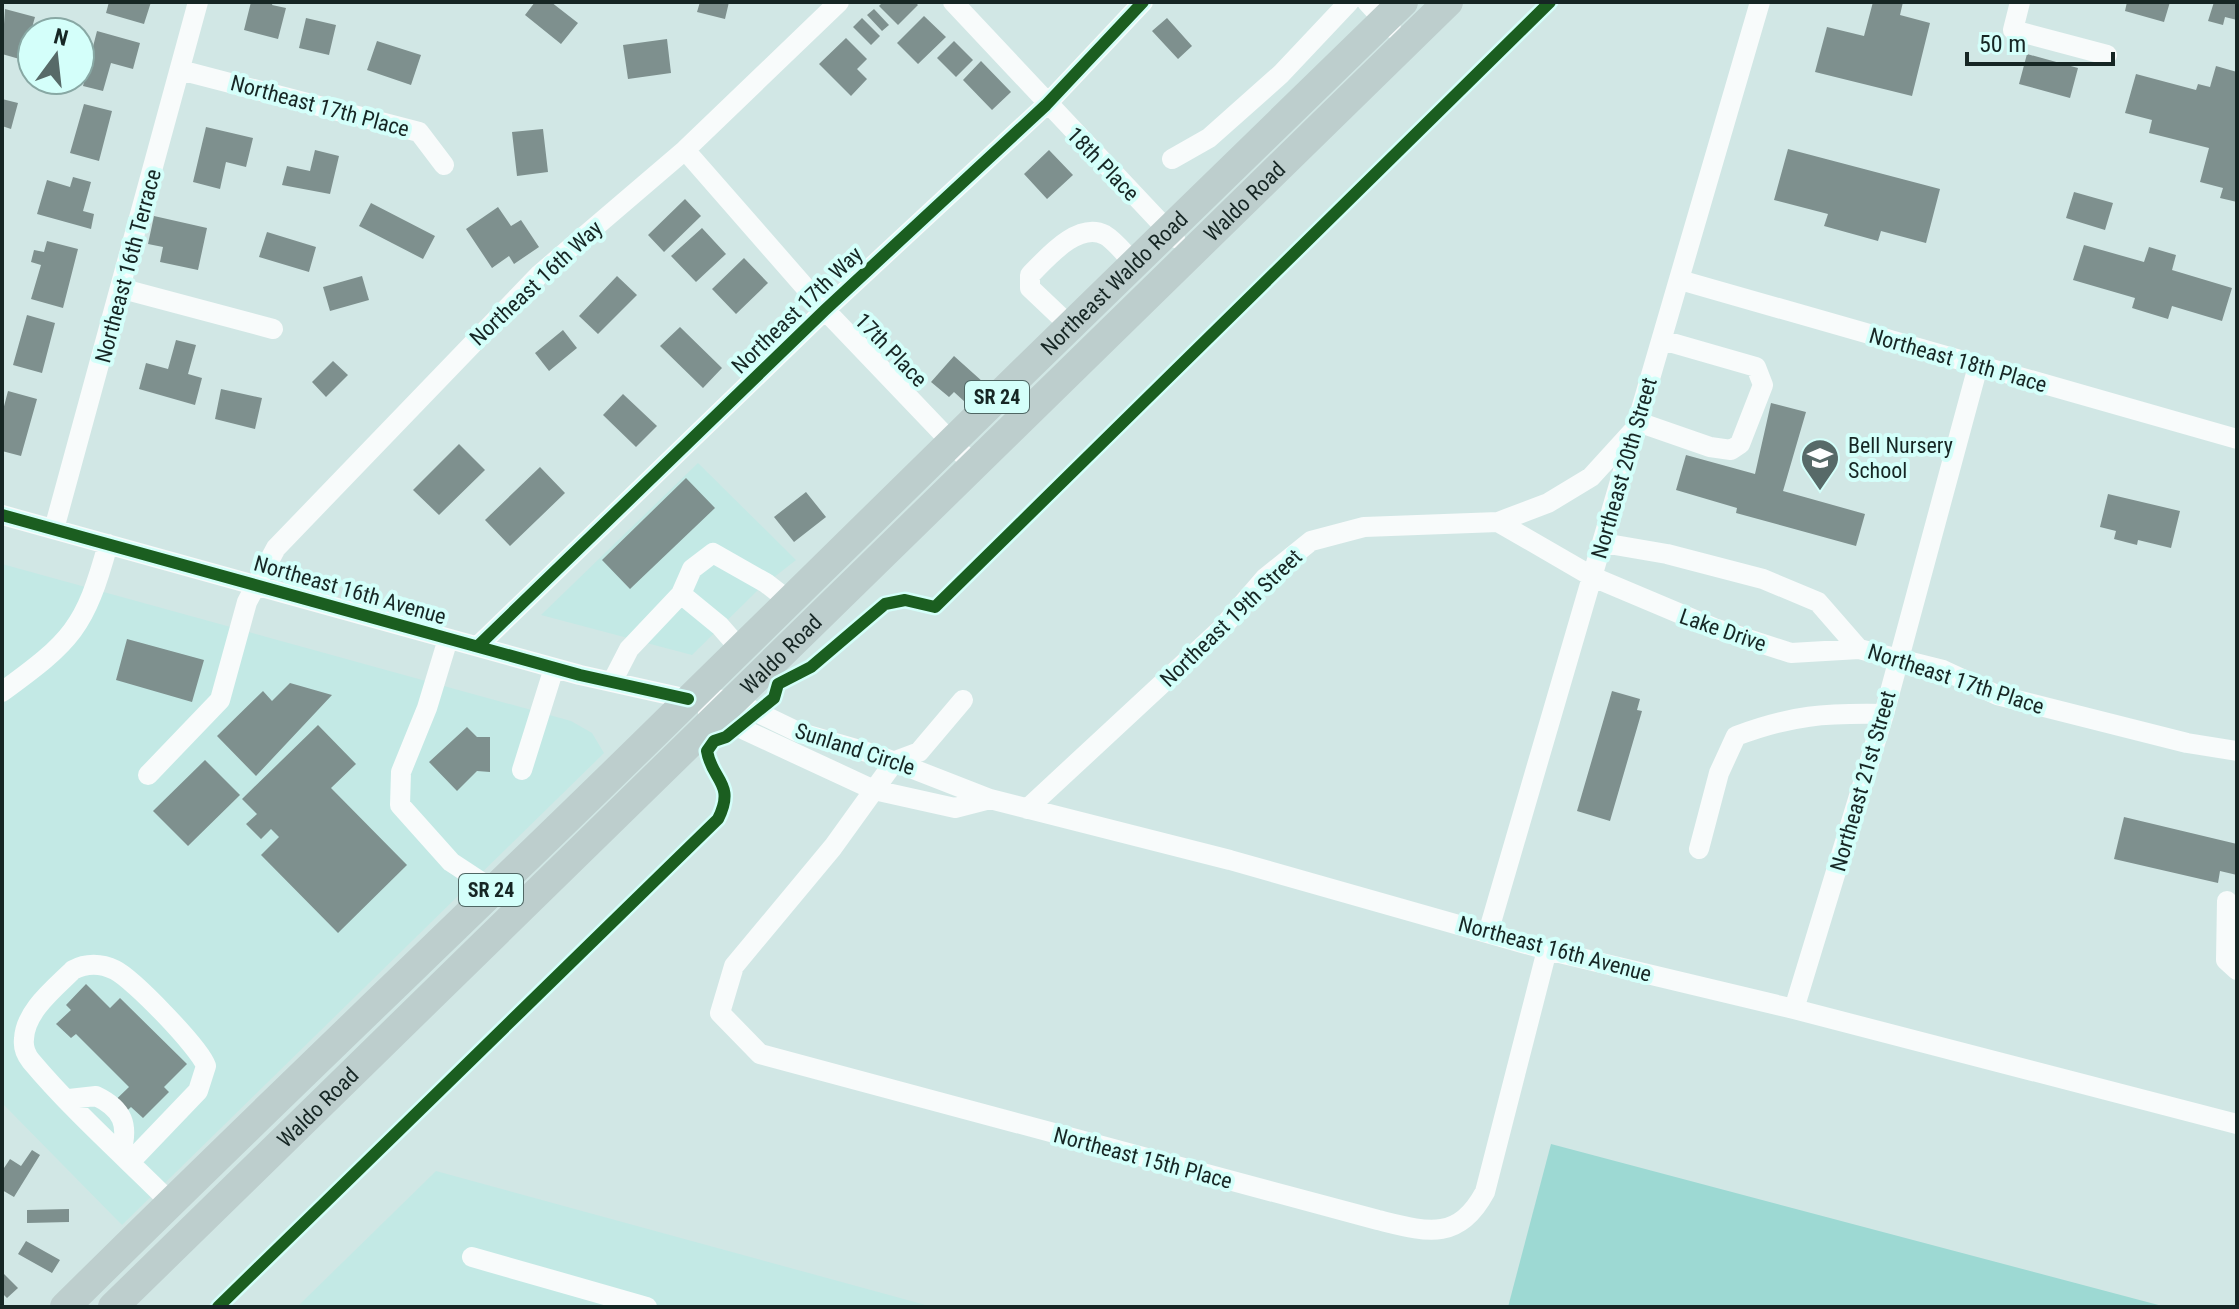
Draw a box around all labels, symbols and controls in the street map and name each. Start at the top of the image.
north arrow [16,16,96,96]
scale bar [1967,16,2113,66]
text: N [51,23,71,51]
text: 50 m [1979,30,2026,58]
street label: Northeast 17th Place [228,70,412,142]
street label: 18th Place [1062,122,1144,206]
street label: Waldo Road [1199,156,1290,246]
street label: Northeast 16th Terrace [90,166,166,366]
street label: Northeast Waldo Road [1036,206,1192,360]
street label: Northeast 16th Way [465,215,607,351]
street label: Northeast 17th Way [727,241,867,379]
street label: 17th Place [850,308,932,392]
street label: Northeast 18th Place [1866,323,2050,397]
street label: Northeast 20th Street [1586,375,1662,561]
road number: SR 24 [965,381,1029,413]
place label: Bell Nursery School [1848,433,1953,483]
school or university icon: Bell Nursery School [1799,437,1841,492]
street label: Northeast 19th Street [1155,544,1307,692]
street label: Northeast 16th Avenue [251,551,449,629]
street label: Lake Drive [1676,604,1770,656]
street label: Waldo Road [735,609,827,699]
street label: Northeast 17th Place [1865,639,2047,719]
street label: Northeast 21st Street [1825,688,1901,874]
street label: Sunland Circle [792,718,918,780]
road number: SR 24 [459,874,523,906]
street label: Northeast 16th Avenue [1456,911,1654,987]
street label: Waldo Road [272,1062,363,1152]
street label: Northeast 15th Place [1051,1122,1235,1194]

